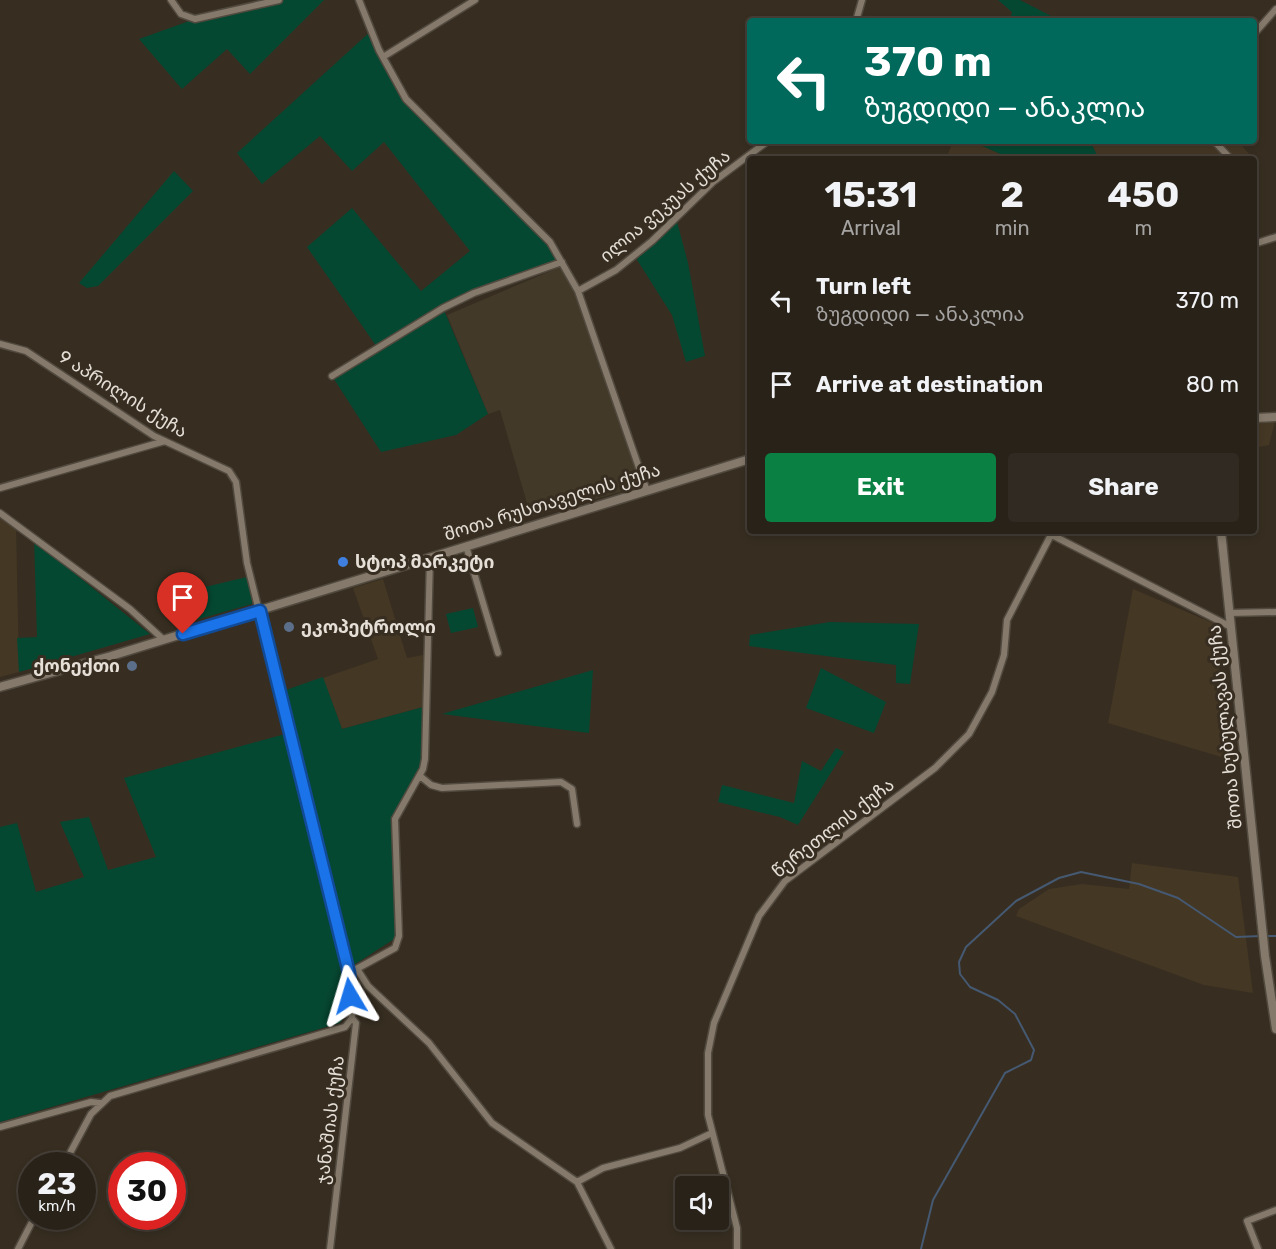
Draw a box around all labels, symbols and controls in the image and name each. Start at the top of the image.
text: 370 m [864,37,992,87]
icon: left [765,42,843,120]
text: ზუგდიდი — ანაკლია [864,92,1145,124]
street label: ილია ვეკუას ქუჩა [595,145,735,267]
text: 15:31 [825,173,917,216]
text: 2 [1001,173,1024,216]
text: 450 [1107,173,1179,216]
text: Arrival [841,216,901,240]
text: min [995,216,1030,240]
text: m [1134,216,1152,240]
text: Turn left [816,273,911,300]
icon: left [765,284,798,317]
text: 370 m [1176,287,1239,314]
text: ზუგდიდი — ანაკლია [816,302,1024,326]
street label: 9 აპრილის ქუჩა [55,346,191,442]
icon: arrive [765,368,798,401]
text: Arrive at destination [816,371,1043,398]
text: 80 m [1186,371,1239,398]
button: Exit [765,453,996,522]
button: Share [1008,453,1239,522]
street label: შოთა რუსთაველის ქუჩა [441,459,663,545]
place label: სტოპ მარკეტი [355,551,494,573]
marker: სტოპ მარკეტი [336,555,350,569]
pin [157,572,208,634]
icon: arrive [166,581,199,614]
place label: ეკოპეტროლი [301,616,436,638]
marker: ეკოპეტროლი [282,620,296,634]
street label: შოთა ხუბულავას ქუჩა [1203,624,1247,830]
place label: ქონექთი [33,655,120,677]
marker: ქონექთი [125,659,139,673]
street label: წერეთლის ქუჩა [767,773,899,883]
position arrow [318,964,382,1028]
street label: ჯანაშიას ქუჩა [311,1054,349,1186]
speed limit sign: 30 [108,1152,186,1230]
text: 23 [37,1166,77,1202]
map controls [675,1176,729,1230]
button: sound [675,1176,729,1230]
text: km/h [38,1197,76,1215]

